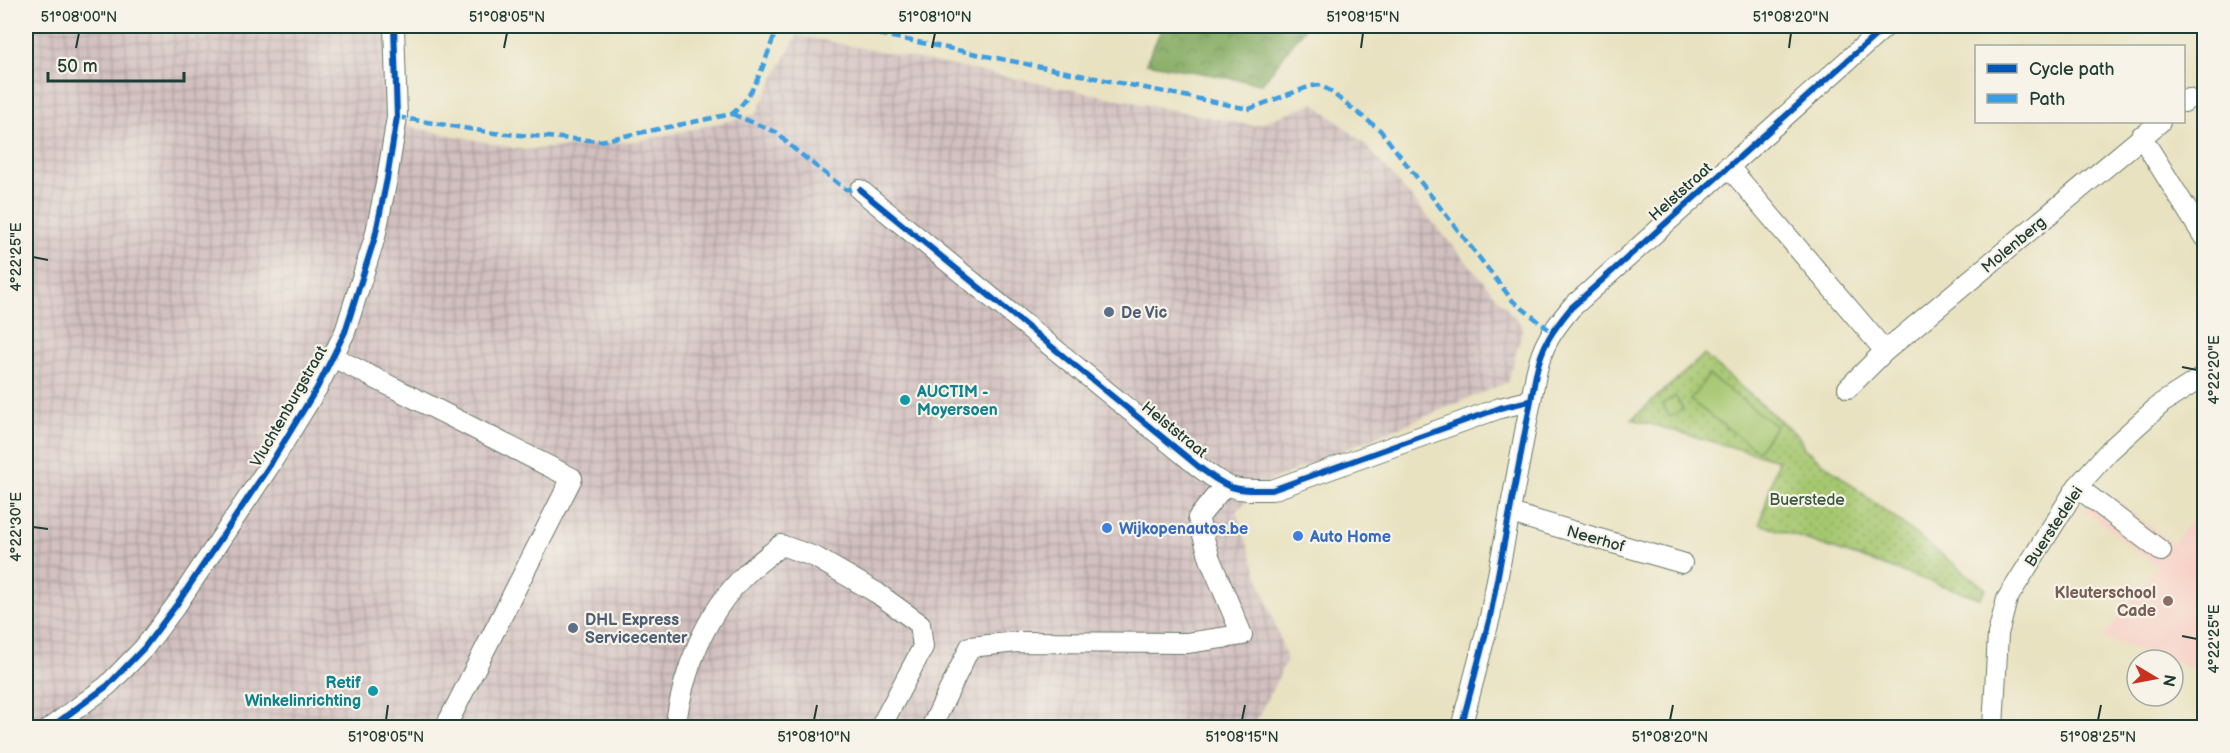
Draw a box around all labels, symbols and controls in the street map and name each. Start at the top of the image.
text: 51°08'00"N [41,8,117,27]
text: 51°08'05"N [469,8,545,27]
text: 51°08'10"N [898,8,972,27]
text: 51°08'15"N [1326,8,1400,27]
text: 51°08'20"N [1753,8,1829,27]
scale bar [48,45,184,83]
legend [1975,45,2185,123]
text: 50 m [57,56,98,77]
text: Cycle path [2029,59,2115,80]
text: Path [2029,89,2065,110]
street label: Helststraat [1645,159,1717,226]
street label: Molenberg [1978,213,2050,278]
text: 4°22'25"E [7,222,26,292]
place label: De Vic [1121,304,1167,323]
marker: De Vic [1102,305,1116,319]
text: 4°22'20"E [2205,335,2224,405]
street label: Vluchtenburgstraat [247,343,332,471]
place label: AUCTIM - Moyersoen [916,383,998,420]
marker: AUCTIM - Moyersoen [898,393,912,407]
street label: Helststraat [1137,398,1211,462]
street label: Buerstedelei [2021,483,2087,571]
park label: Buerstede [1769,491,1845,510]
text: 4°22'30"E [7,492,26,562]
place label: Wijkopenautos.be [1119,520,1248,539]
marker: Wijkopenautos.be [1100,521,1114,535]
street label: Neerhof [1564,522,1627,557]
place label: Auto Home [1309,528,1391,547]
marker: Auto Home [1291,529,1305,543]
place label: Kleuterschool Cade [2055,584,2156,621]
marker: Kleuterschool Cade [2161,594,2175,608]
text: 4°22'25"E [2205,604,2224,674]
place label: DHL Express Servicecenter [585,611,688,648]
marker: DHL Express Servicecenter [566,621,580,635]
north arrow [2125,648,2185,708]
text: N [2158,673,2179,688]
place label: Retif Winkelinrichting [245,674,362,711]
marker: Retif Winkelinrichting [366,684,380,698]
text: 51°08'05"N [348,728,424,747]
text: 51°08'10"N [777,728,851,747]
text: 51°08'15"N [1205,728,1279,747]
text: 51°08'20"N [1632,728,1708,747]
text: 51°08'25"N [2060,728,2136,747]

